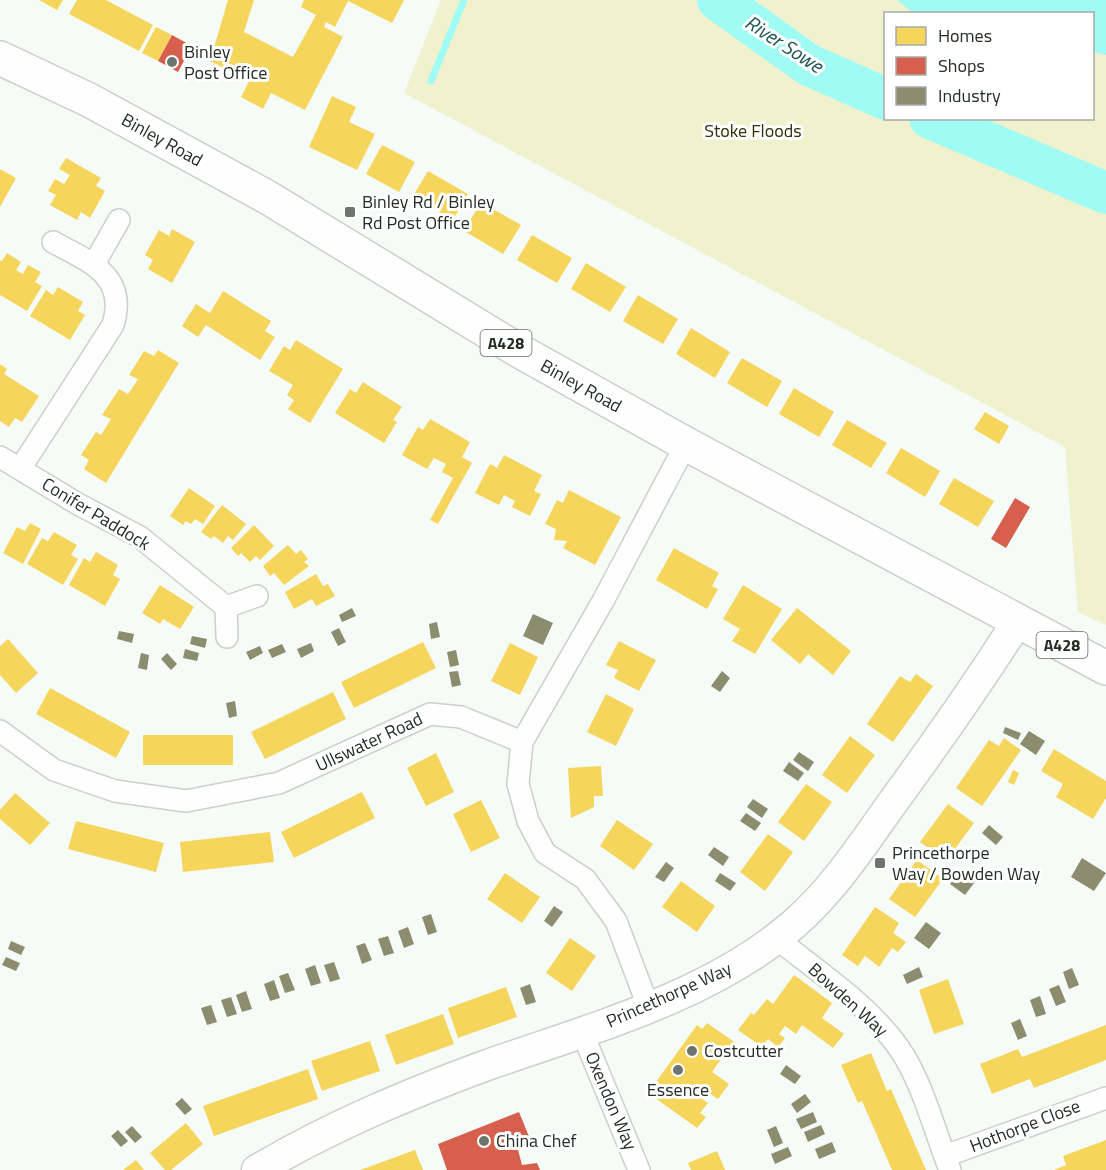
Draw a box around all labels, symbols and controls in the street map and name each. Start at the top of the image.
water label: River Sowe [739,7,831,81]
legend [884,12,1094,120]
text: Homes [938,22,992,49]
place label: Binley Post Office [184,38,267,86]
text: Shops [938,52,985,79]
marker: Binley Post Office [165,55,179,69]
text: Industry [938,82,1001,109]
street label: Binley Road [117,106,208,173]
park label: Stoke Floods [704,117,802,144]
place label: Binley Rd / Binley Rd Post Office [362,188,495,236]
marker: Binley Rd / Binley Rd Post Office [343,205,357,219]
road number: A428 [480,330,532,356]
street label: Binley Road [536,352,627,419]
street label: Conifer Paddock [37,470,156,557]
road number: A428 [1036,632,1088,658]
street label: Ullswater Road [311,705,427,778]
place label: Princethorpe Way / Bowden Way [892,839,1041,887]
marker: Princethorpe Way / Bowden Way [873,856,887,870]
street label: Princethorpe Way [602,955,736,1034]
street label: Bowden Way [802,956,895,1043]
place label: Costcutter [704,1037,783,1064]
marker: Costcutter [685,1044,699,1058]
street label: Oxendon Way [579,1047,644,1154]
marker: Essence [671,1063,685,1077]
place label: Essence [647,1076,709,1103]
street label: Hothorpe Close [966,1092,1084,1159]
place label: China Chef [496,1127,577,1154]
marker: China Chef [477,1134,491,1148]

